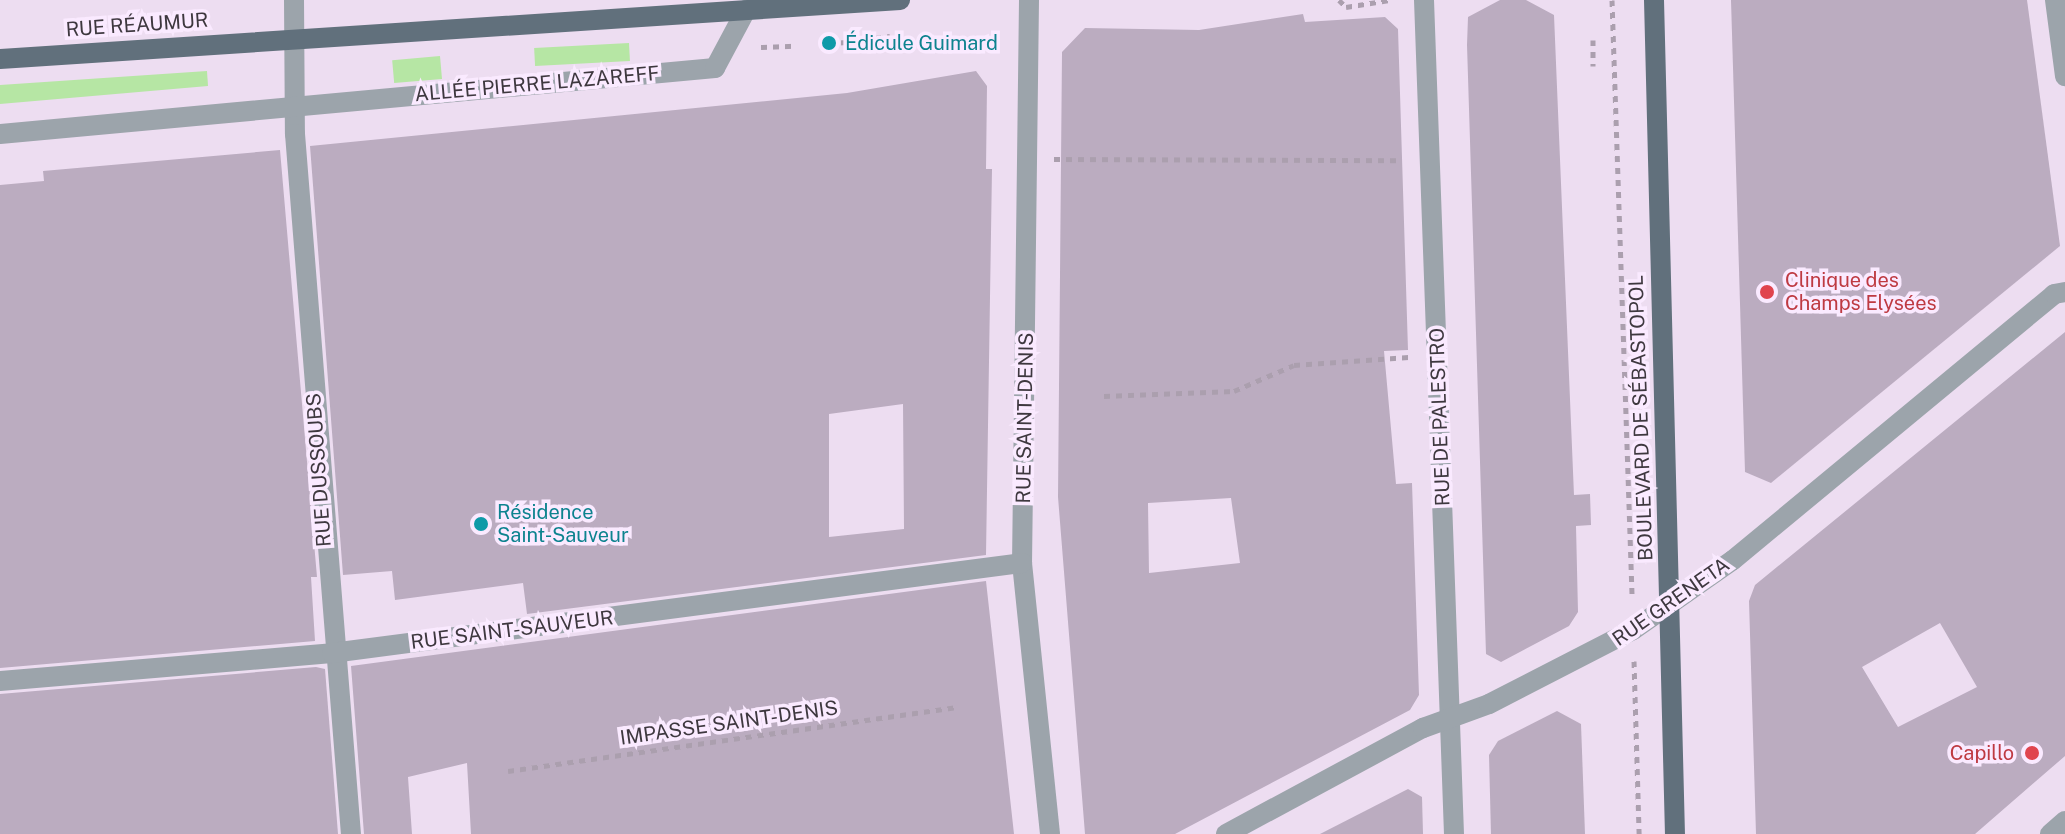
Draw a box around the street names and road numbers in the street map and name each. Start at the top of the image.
street label: RUE RÉAUMUR [65,8,209,42]
street label: ALLÉE PIERRE LAZAREFF [414,61,660,107]
street label: BOULEVARD DE SÉBASTOPOL [1624,275,1658,561]
street label: RUE DE PALESTRO [1425,327,1455,507]
street label: RUE SAINT-DENIS [1012,332,1038,504]
street label: RUE DUSSOUBS [302,392,336,548]
street label: RUE GRENETA [1608,553,1734,651]
street label: RUE SAINT-SAUVEUR [409,606,615,654]
street label: IMPASSE SAINT-DENIS [619,696,839,750]

